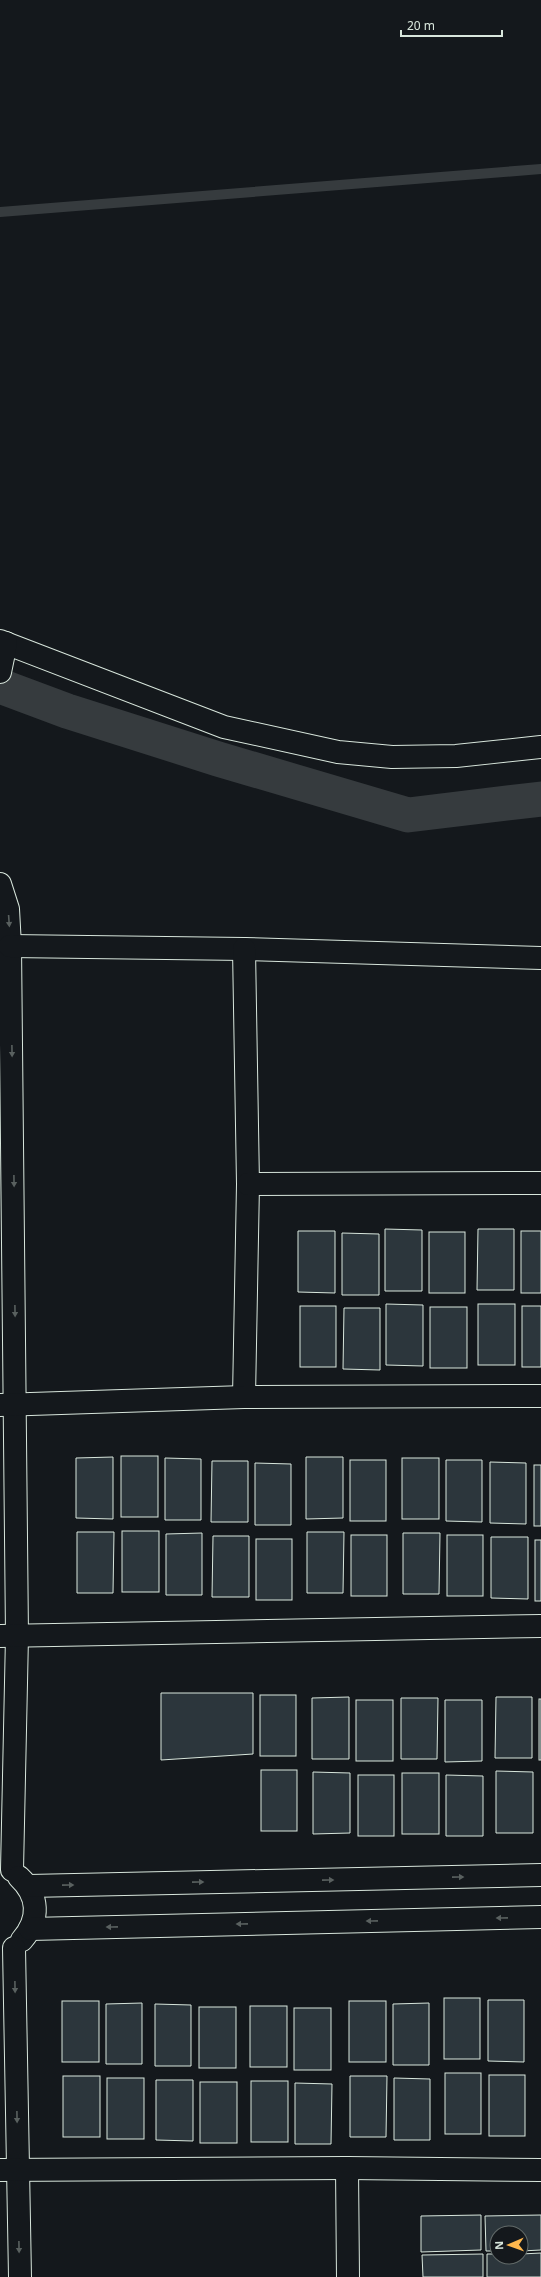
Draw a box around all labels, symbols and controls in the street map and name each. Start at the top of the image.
scale bar [401,12,502,38]
text: 20 m [407,17,435,34]
one-way arrow [5,915,12,927]
one-way arrow [9,1045,15,1058]
one-way arrow [10,1175,17,1187]
one-way arrow [12,1305,18,1318]
one-way arrow [452,1874,465,1880]
one-way arrow [322,1876,334,1883]
one-way arrow [192,1879,205,1885]
one-way arrow [62,1882,75,1888]
one-way arrow [495,1915,508,1921]
one-way arrow [365,1918,378,1924]
one-way arrow [235,1921,248,1927]
one-way arrow [106,1924,118,1931]
one-way arrow [12,1981,18,1994]
one-way arrow [14,2111,20,2124]
north arrow [489,2225,529,2265]
one-way arrow [16,2241,22,2254]
text: N [491,2241,506,2250]

